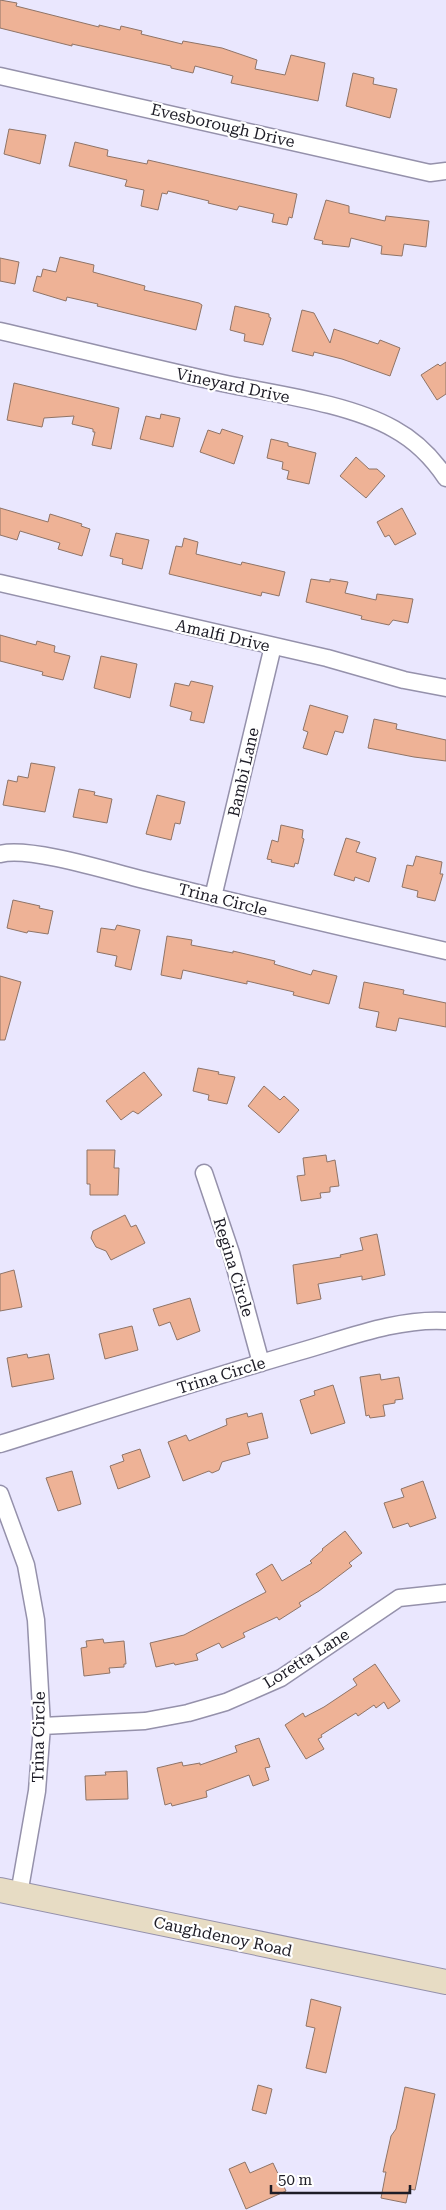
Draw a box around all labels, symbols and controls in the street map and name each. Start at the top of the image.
street label: Evesborough Drive [149,100,297,151]
street label: Vineyard Drive [174,364,292,407]
street label: Amalfi Drive [174,615,272,656]
street label: Bambi Lane [224,725,263,819]
street label: Trina Circle [176,879,270,920]
street label: Regina Circle [209,1215,258,1319]
street label: Trina Circle [175,1353,268,1398]
street label: Loretta Lane [260,1624,353,1692]
street label: Trina Circle [28,1691,49,1783]
street label: Caughdenoy Road [152,1913,294,1960]
scale bar [271,2162,410,2194]
text: 50 m [278,2171,313,2189]

